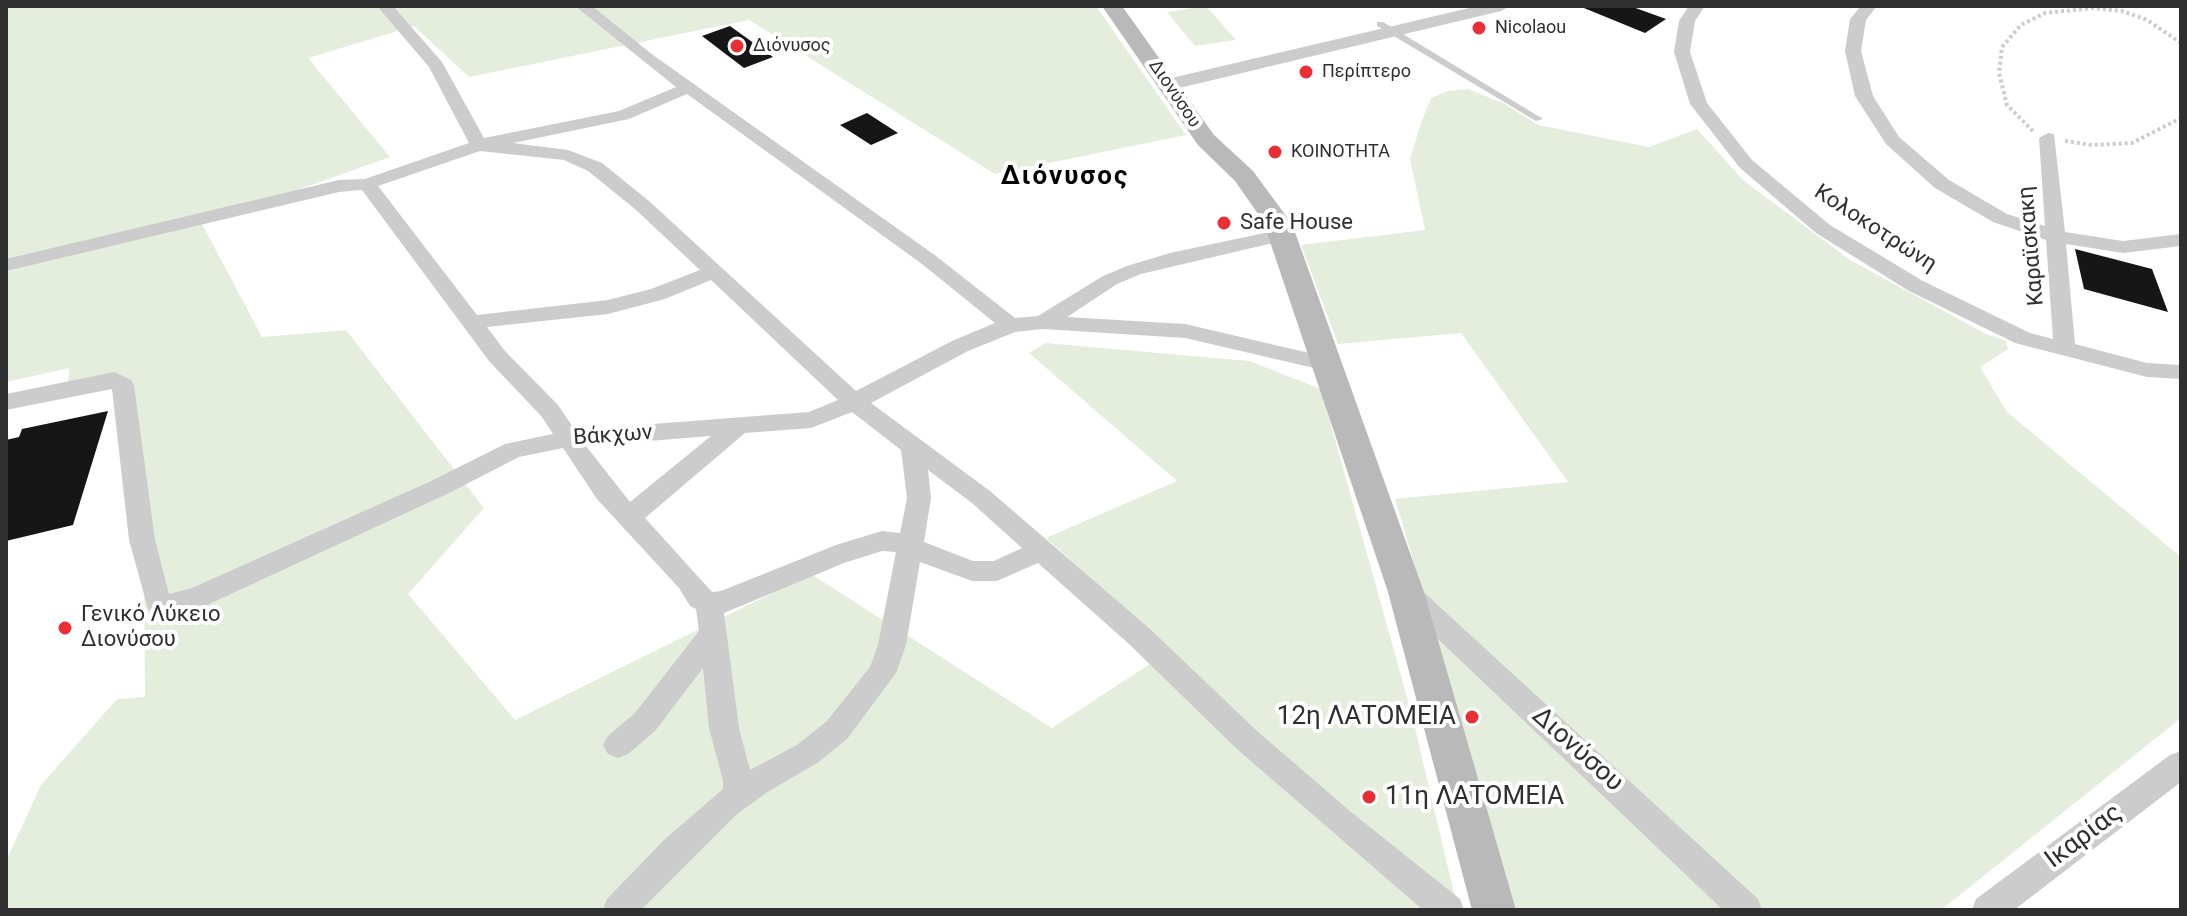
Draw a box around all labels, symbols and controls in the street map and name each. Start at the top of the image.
place label: Nicolaou [1495,17,1566,39]
marker: Nicolaou [1470,19,1488,37]
place label: Διόνυσος [753,35,830,57]
marker: Διόνυσος [728,37,746,55]
street label: Διονύσου [1143,56,1205,132]
place label: Περίπτερο [1322,61,1411,83]
marker: Περίπτερο [1297,63,1315,81]
place label: ΚΟΙΝΟΤΗΤΑ [1291,141,1390,163]
marker: ΚΟΙΝΟΤΗΤΑ [1266,143,1284,161]
district label: Διόνυσος [1001,161,1129,193]
street label: Κολοκοτρώνη [1809,180,1941,278]
street label: Καραϊσκακη [2014,185,2050,307]
place label: Safe House [1240,210,1353,236]
marker: Safe House [1215,214,1233,232]
street label: Βάκχων [573,420,653,452]
place label: Γενικό Λύκειο Διονύσου [81,602,221,654]
marker: Γενικό Λύκειο Διονύσου [56,619,74,637]
place label: 12η ΛΑΤΟΜΕΙΑ [1277,701,1456,733]
street label: Διονύσου [1525,701,1629,799]
marker: 12η ΛΑΤΟΜΕΙΑ [1463,708,1481,726]
place label: 11η ΛΑΤΟΜΕΙΑ [1385,781,1564,813]
marker: 11η ΛΑΤΟΜΕΙΑ [1360,788,1378,806]
street label: Ικαρίας [2039,798,2129,876]

